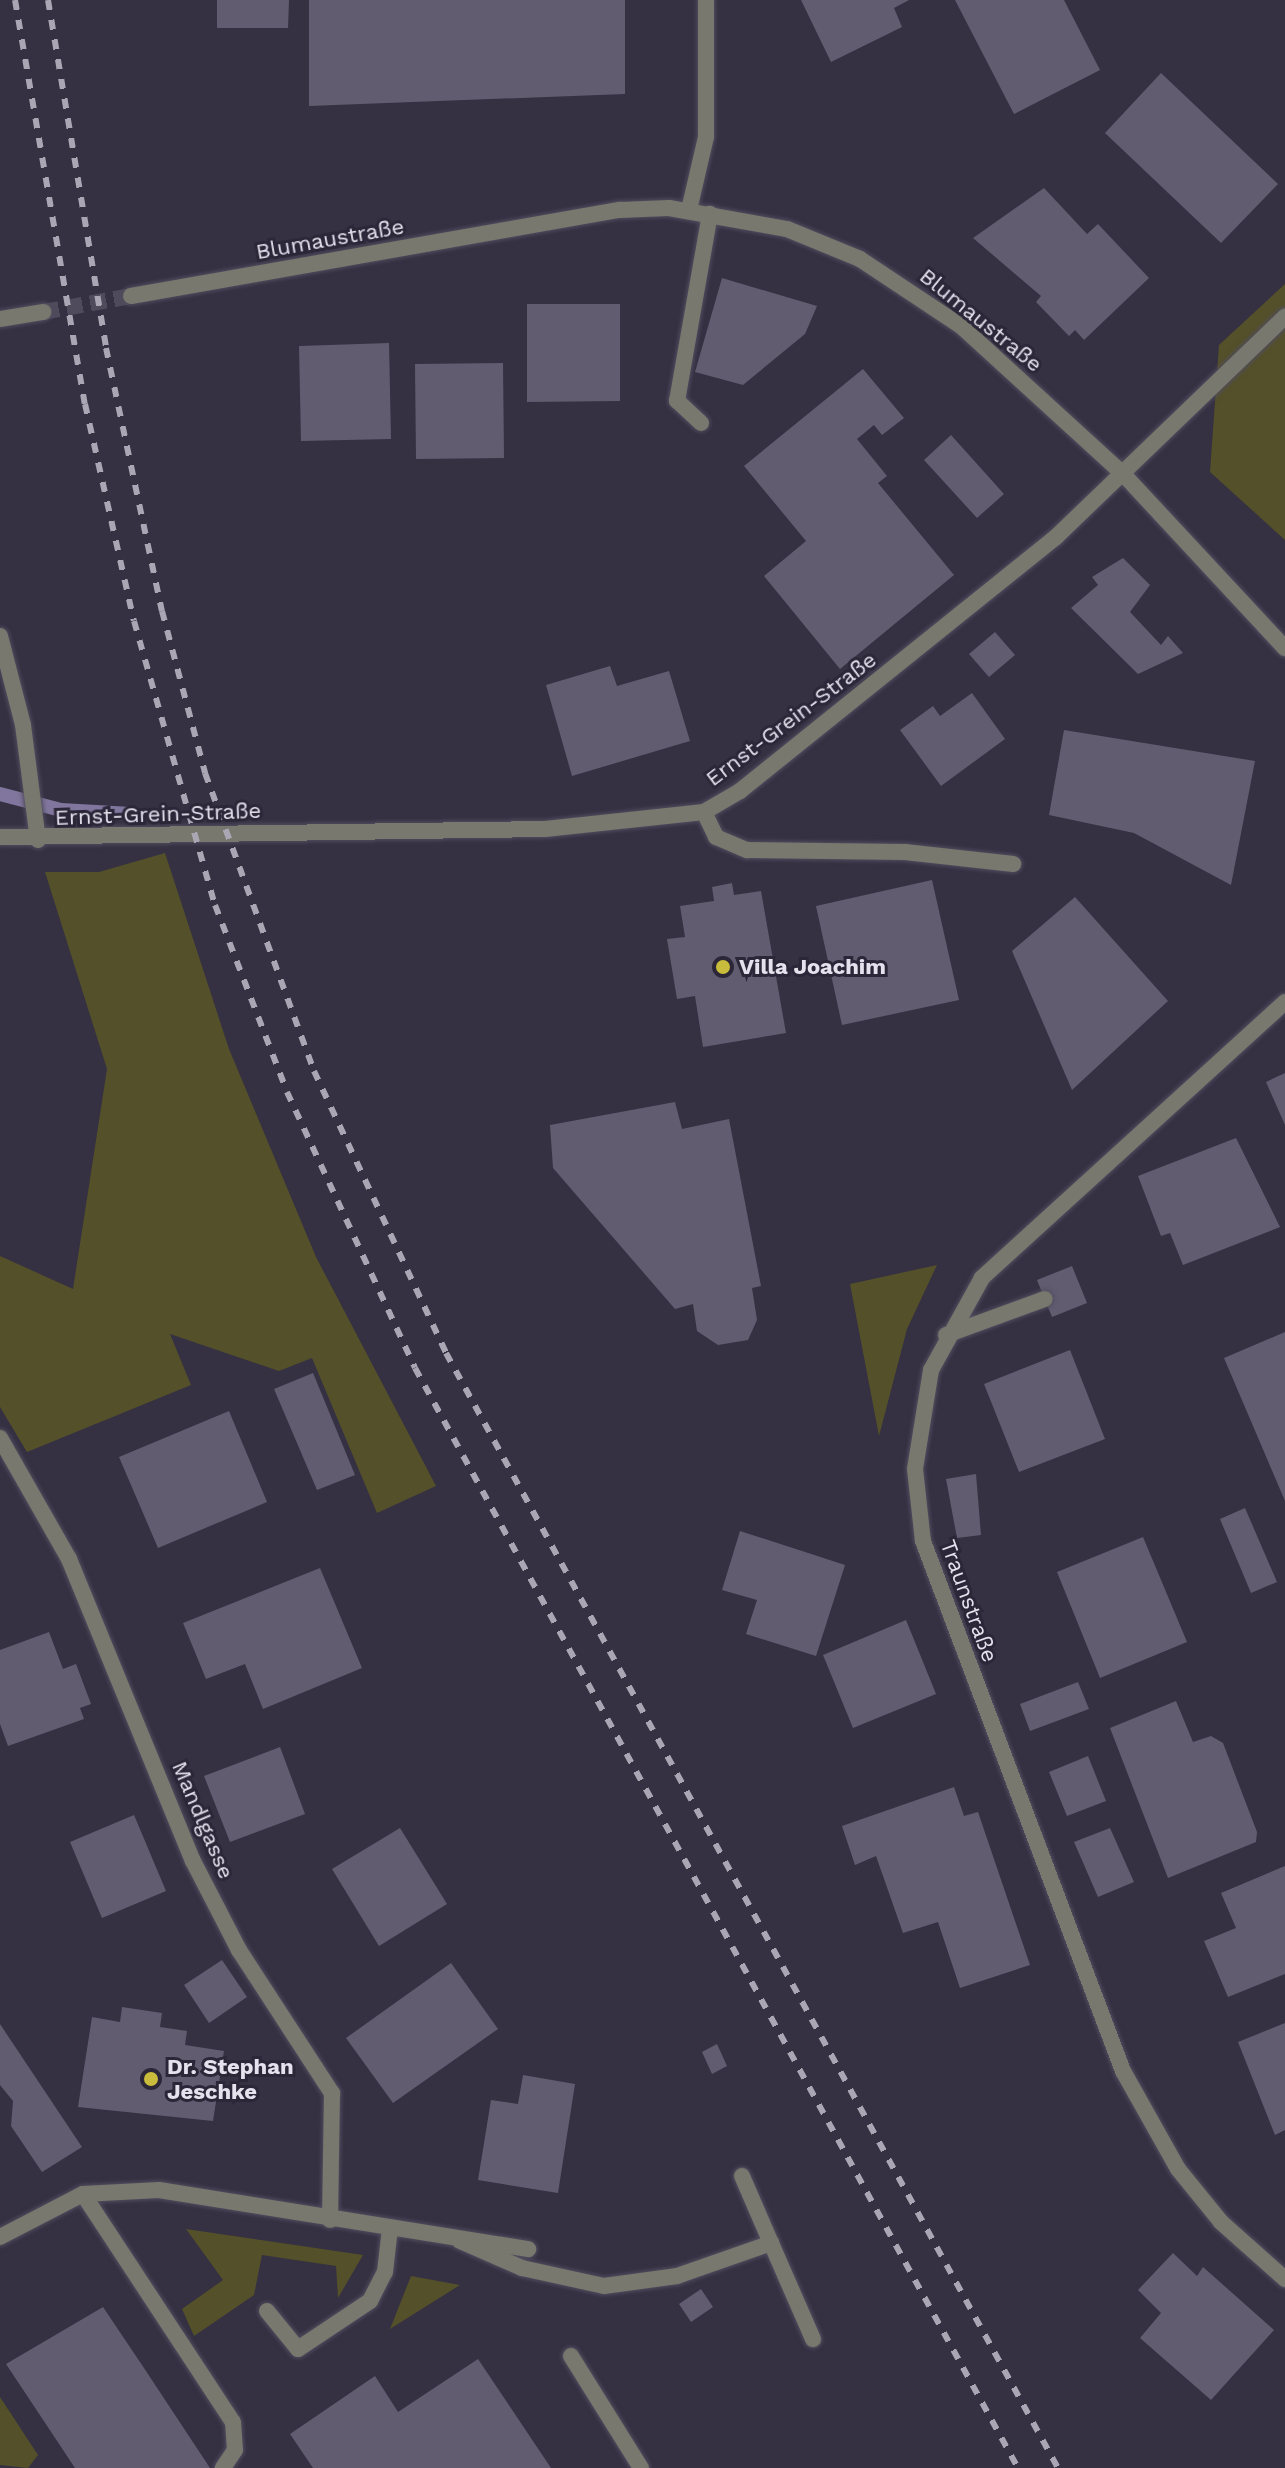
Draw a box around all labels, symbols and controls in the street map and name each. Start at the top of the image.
street label: Blumaustraße [254,213,406,265]
street label: Blumaustraße [914,263,1048,377]
street label: Ernst-Grein-Straße [701,646,881,792]
street label: Ernst-Grein-Straße [54,797,262,831]
place label: Villa Joachim [739,954,886,980]
marker: Villa Joachim [714,958,732,976]
street label: Traunstraße [935,1536,1003,1666]
street label: Mandlgasse [166,1757,240,1883]
place label: Dr. Stephan Jeschke [167,2053,294,2104]
marker: Dr. Stephan Jeschke [142,2070,160,2088]

